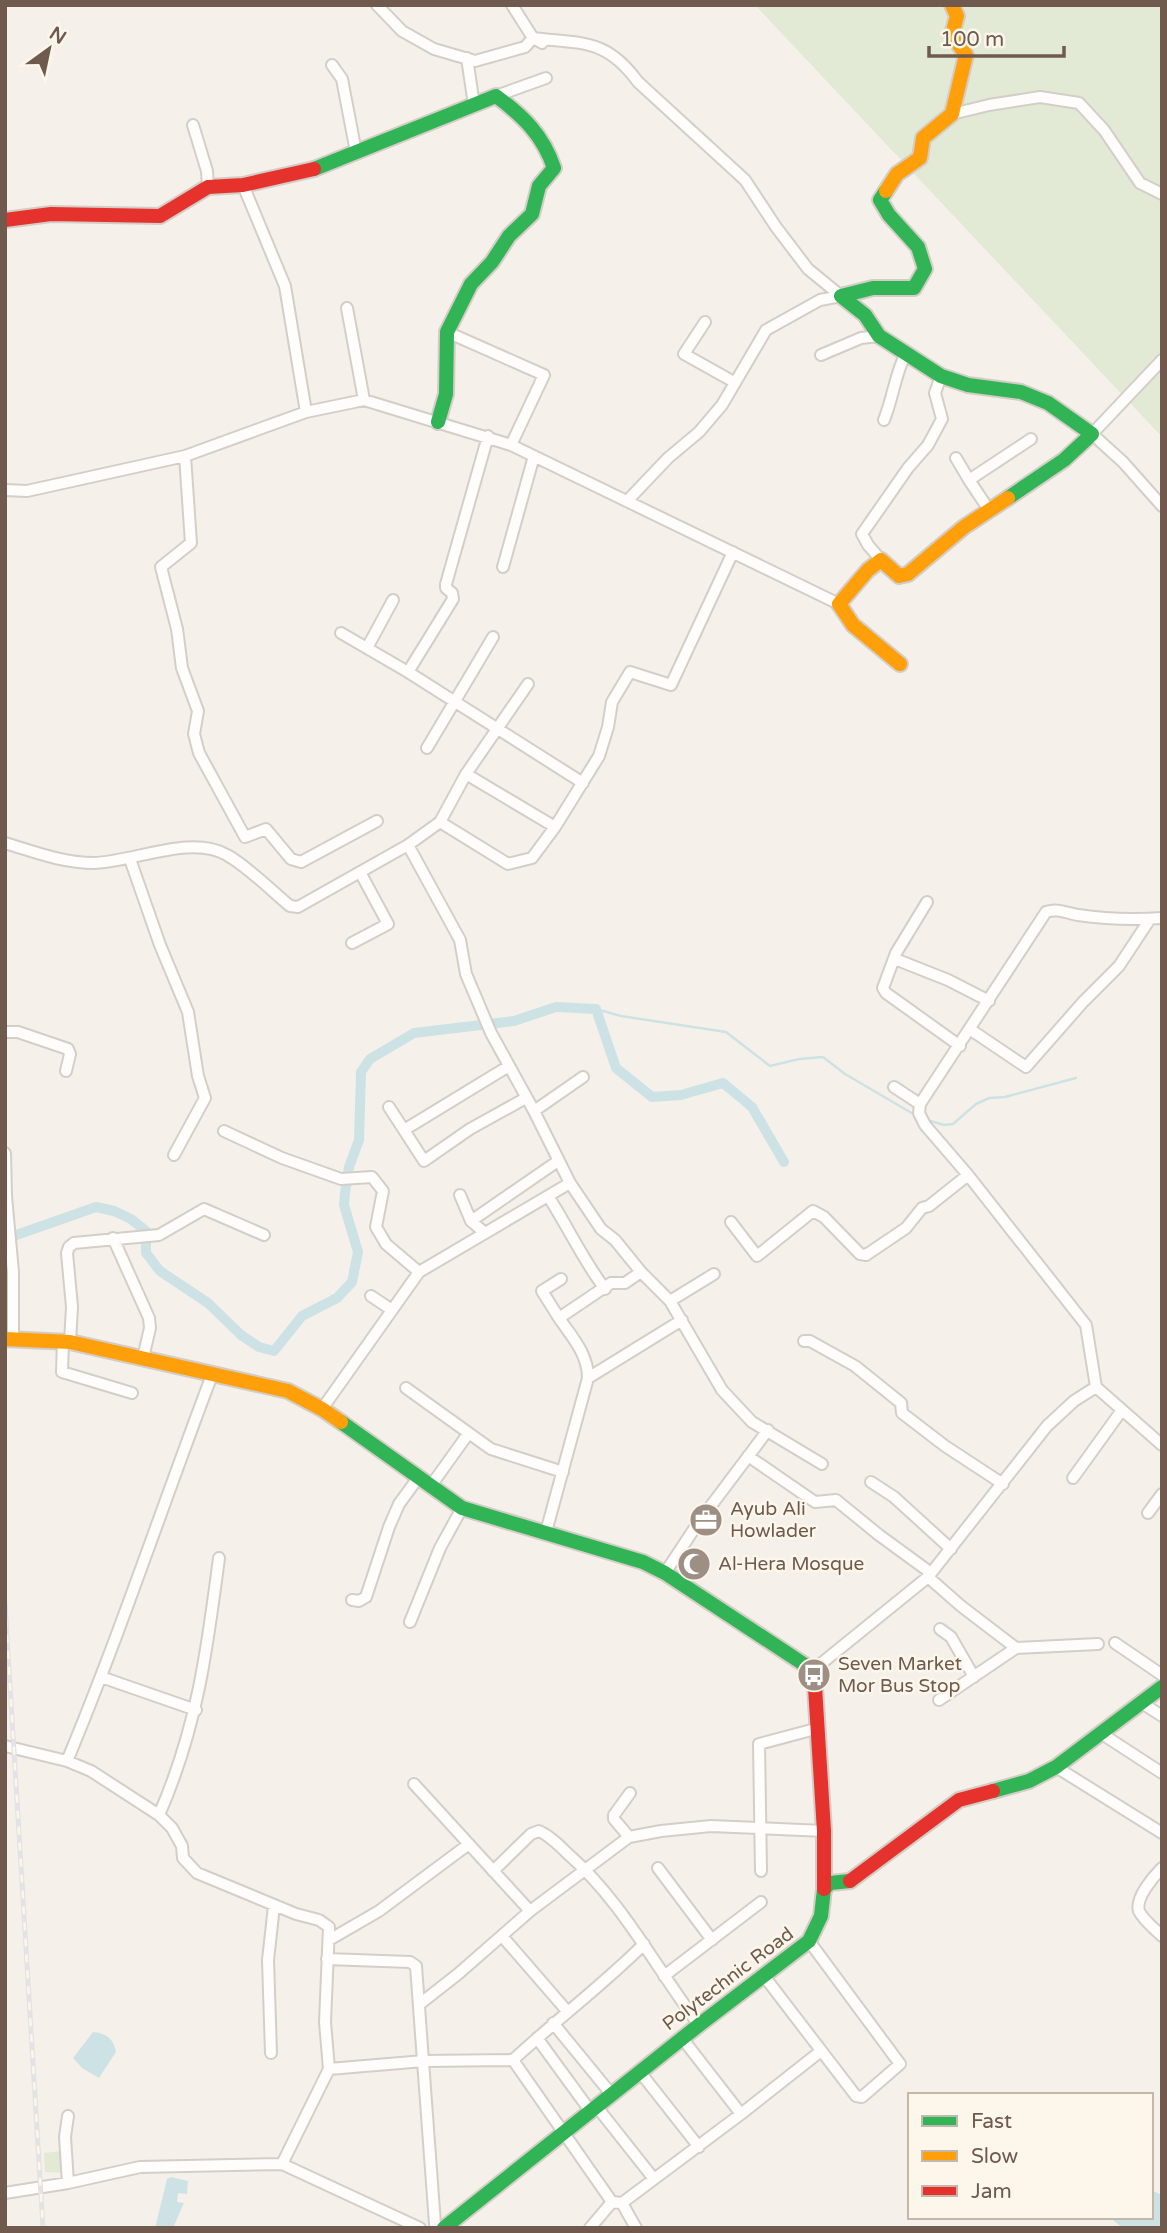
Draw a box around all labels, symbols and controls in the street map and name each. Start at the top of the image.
north arrow [14,14,84,84]
scale bar [929,14,1064,58]
text: N [45,22,70,49]
text: 100 m [940,27,1004,52]
place label: Ayub Ali Howlader [730,1498,817,1542]
office icon: Ayub Ali Howlader [687,1501,725,1539]
mosque icon: Al-Hera Mosque [675,1545,713,1583]
place label: Al-Hera Mosque [718,1553,864,1575]
place label: Seven Market Mor Bus Stop [838,1653,962,1697]
bus stop icon: Seven Market Mor Bus Stop [795,1656,833,1694]
street label: Polytechnic Road [658,1923,798,2035]
legend [908,2093,1153,2219]
text: Fast [971,2109,1012,2134]
text: Slow [971,2144,1019,2169]
text: Jam [971,2179,1012,2204]

